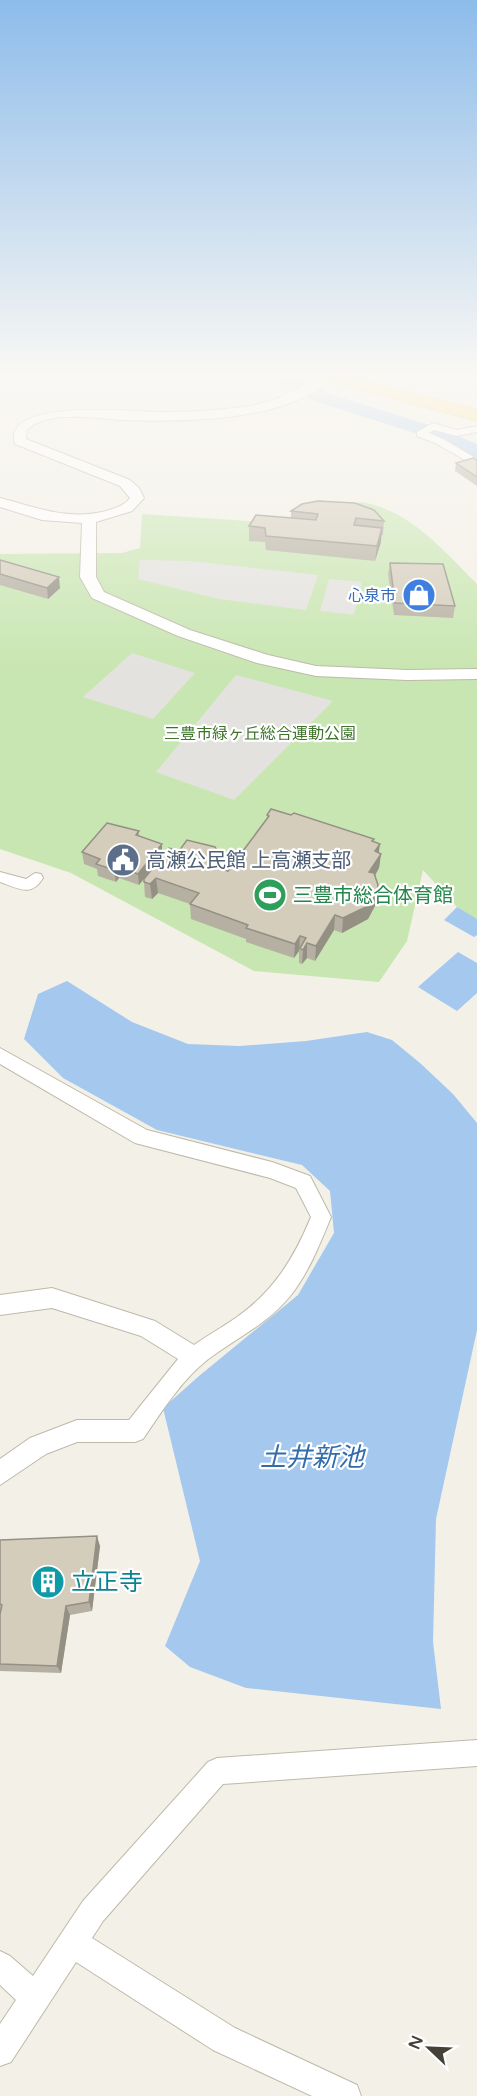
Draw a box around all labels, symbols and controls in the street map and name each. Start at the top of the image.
shop icon: 心泉市 [401,577,437,613]
place label: 心泉市 [348,586,396,606]
park label: 三豊市緑ヶ丘総合運動公園 [164,724,356,744]
public building icon: 高瀬公民館 上高瀬支部 [105,842,141,878]
place label: 高瀬公民館 上高瀬支部 [146,849,351,873]
sports icon: 三豊市総合体育館 [252,877,288,913]
place label: 三豊市総合体育館 [293,884,453,908]
water label: 土井新池 [260,1442,367,1473]
building icon: 立正寺 [30,1564,66,1600]
place label: 立正寺 [71,1568,143,1597]
north arrow [399,2018,459,2078]
text: N [404,2033,428,2052]

